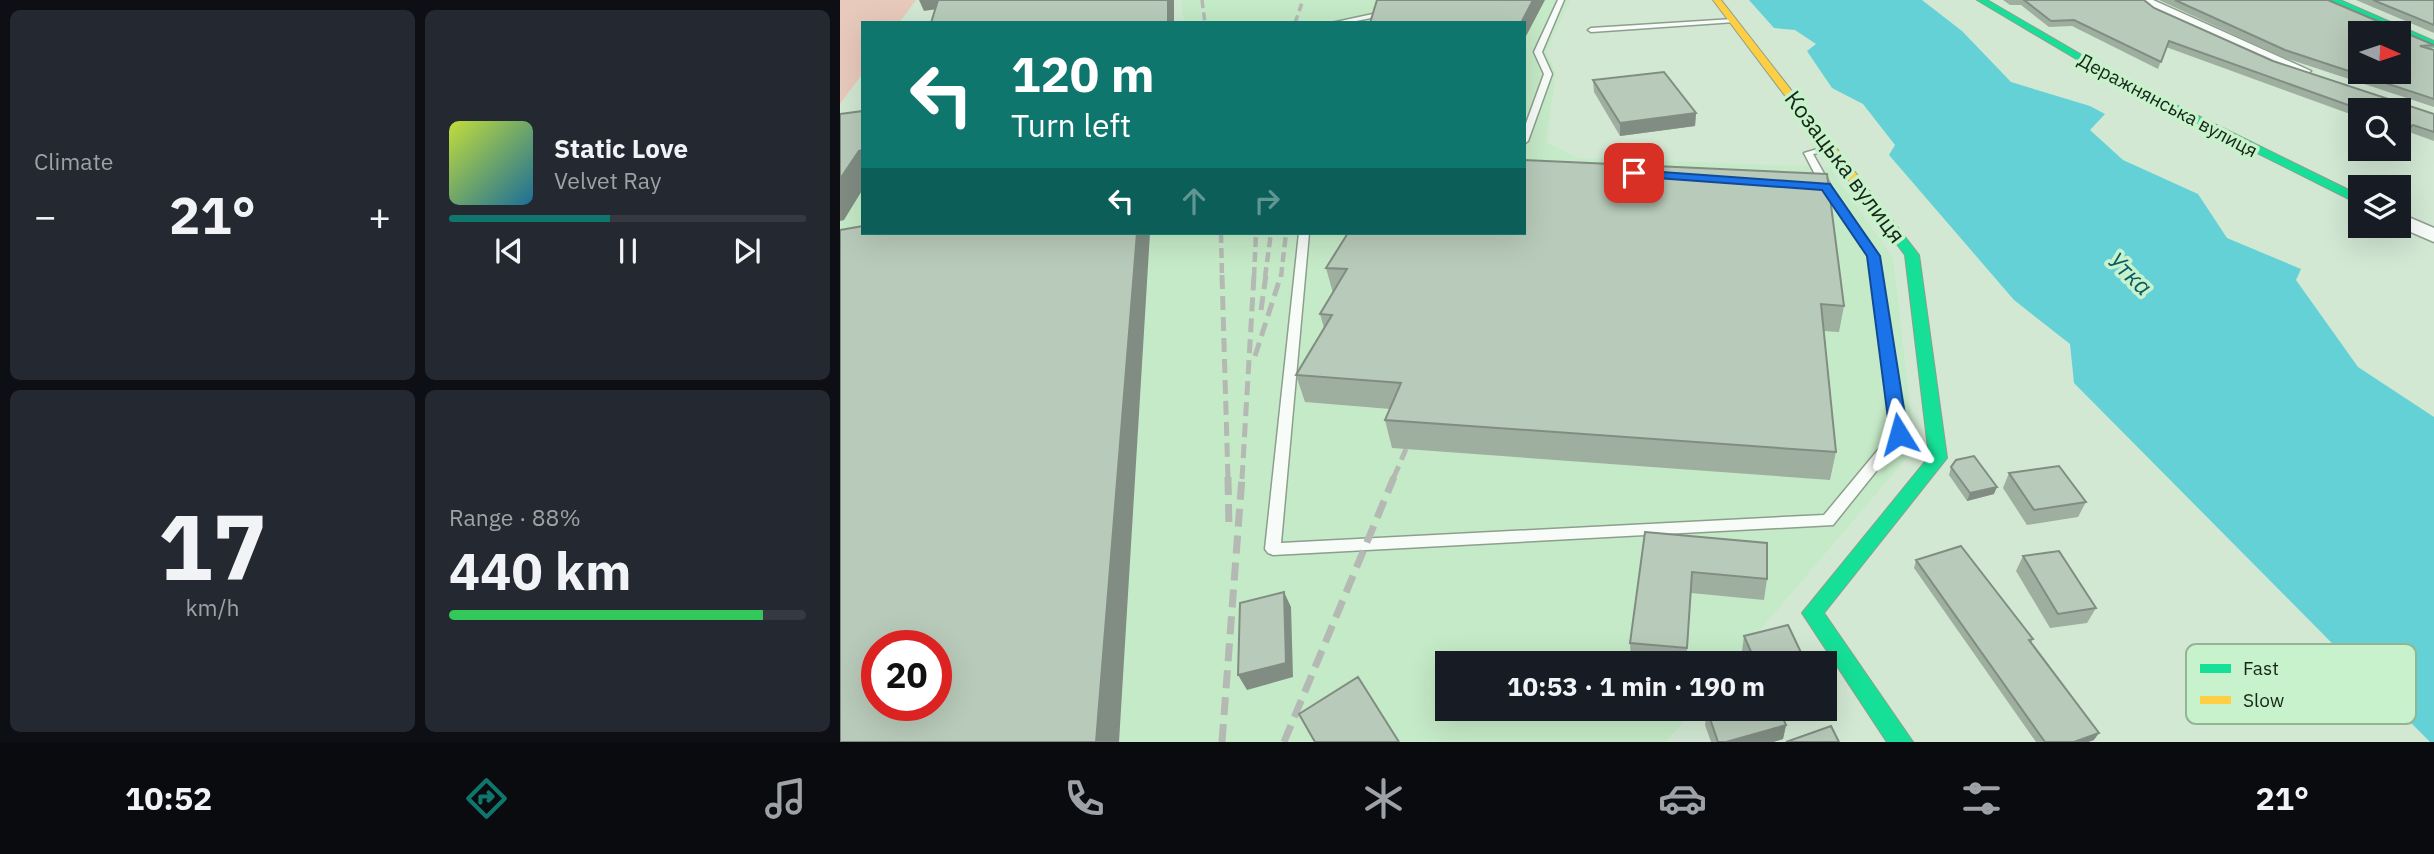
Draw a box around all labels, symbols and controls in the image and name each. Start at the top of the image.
north arrow [2348,21,2412,84]
map controls [2348,21,2411,238]
text: 120 m [1011,42,1155,105]
street label: Деражнянська вулиця [2074,47,2262,163]
icon: left [896,49,987,140]
street label: Козацька вулиця [1779,84,1913,249]
button: search [2348,98,2411,161]
text: Turn left [1011,104,1131,146]
text: Static Love [554,131,688,165]
pin [1604,143,1664,203]
text: Climate [34,146,113,176]
icon: arrive [1615,154,1653,192]
text: Velvet Ray [554,165,661,195]
button: layers [2348,175,2411,238]
text: 21° [169,181,256,248]
icon: left [1102,182,1140,220]
icon: ahead [1175,182,1213,220]
icon: right [1248,182,1286,220]
text: − [34,191,57,240]
text: + [368,191,391,240]
icon: previous [490,232,528,270]
icon: pause [609,232,647,270]
icon: next [728,232,766,270]
water label: Утка [2102,244,2160,302]
position arrow [1862,397,1936,471]
text: 17 [158,487,267,605]
text: Range · 88% [449,502,581,532]
text: 440 km [449,537,631,604]
text: km/h [185,592,240,622]
speed limit sign: 20 [861,630,952,721]
legend [2186,644,2416,724]
text: Fast [2243,656,2279,680]
text: 10:53 · 1 min · 190 m [1507,669,1765,703]
text: Slow [2243,688,2284,712]
icon: directions [462,774,511,823]
icon: music [761,774,810,823]
icon: phone [1060,774,1109,823]
icon: climate [1359,774,1408,823]
icon: car [1658,774,1707,823]
icon: filters [1957,774,2006,823]
text: 10:52 [125,777,212,819]
text: 21° [2256,777,2309,819]

